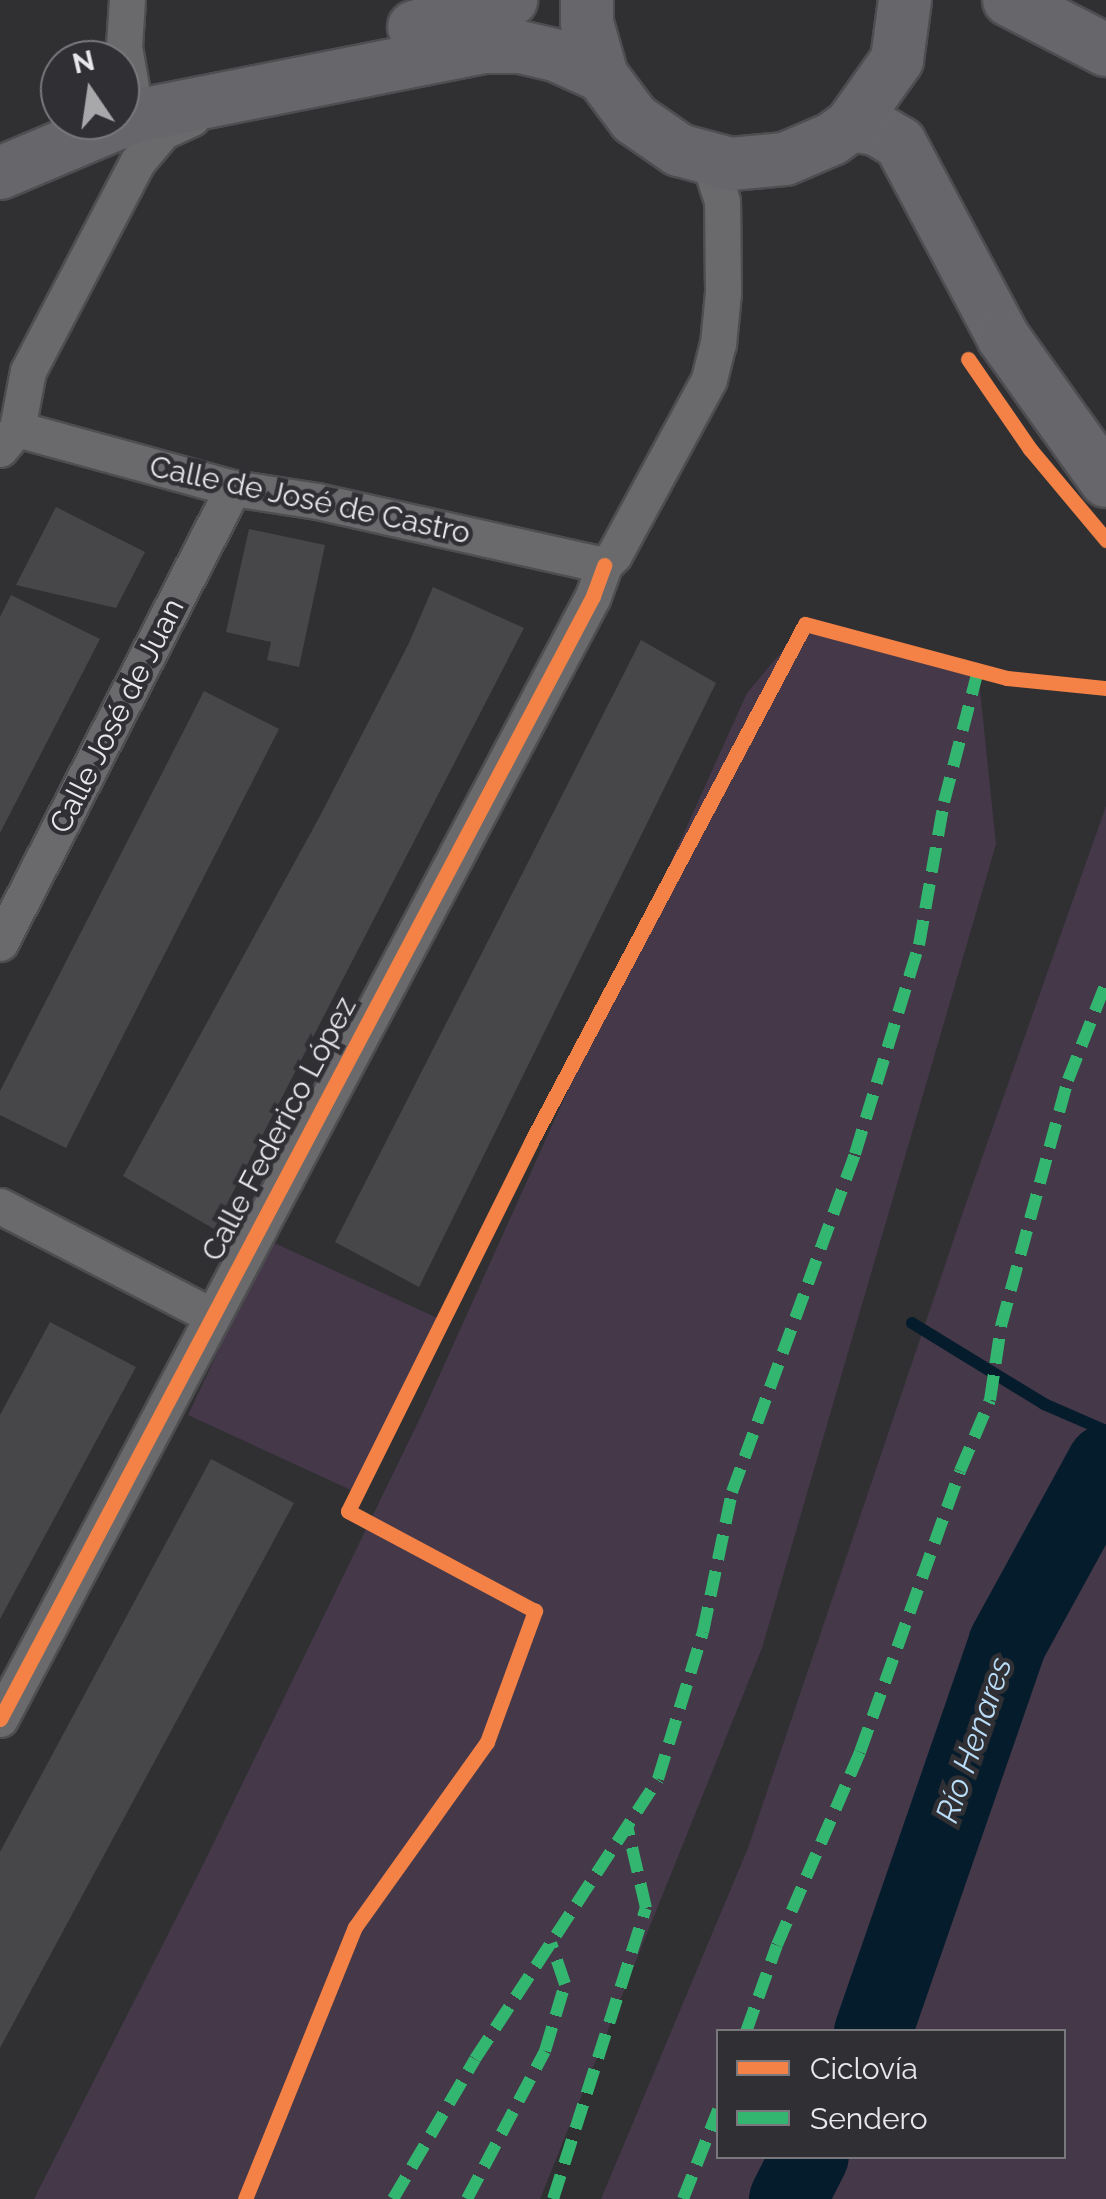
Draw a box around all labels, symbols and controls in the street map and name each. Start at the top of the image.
north arrow [40,40,140,140]
text: N [69,44,98,81]
street label: Calle de José de Castro [146,448,474,552]
street label: Calle José de Juan [42,592,192,840]
street label: Calle Federico López [194,991,364,1267]
water label: Río Henares [928,1652,1020,1828]
legend [716,2029,1066,2159]
text: Ciclovía [810,2051,918,2086]
text: Sendero [810,2101,927,2136]

